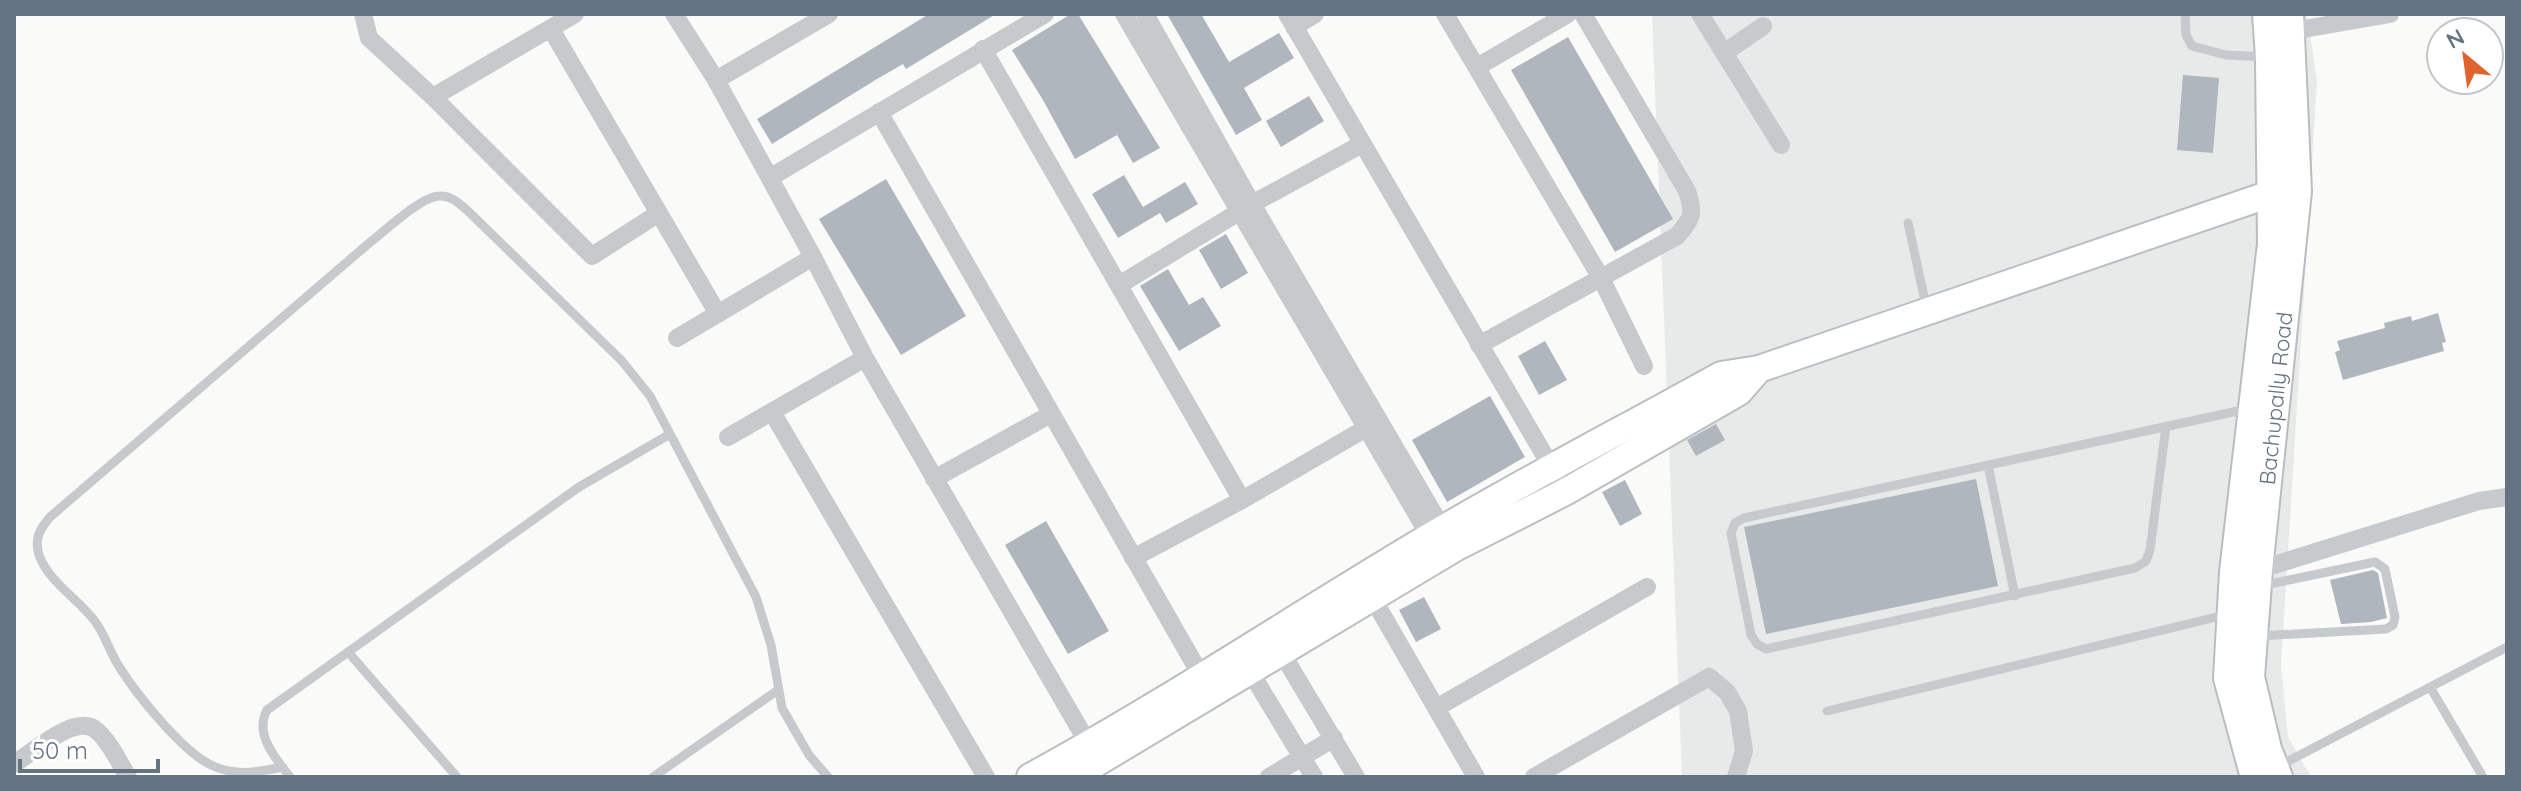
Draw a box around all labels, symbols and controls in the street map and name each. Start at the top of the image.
north arrow [2425,16,2505,96]
text: N [2441,22,2469,55]
street label: Bachupally Road [2253,310,2298,486]
scale bar [20,723,158,773]
text: 50 m [32,735,88,765]

